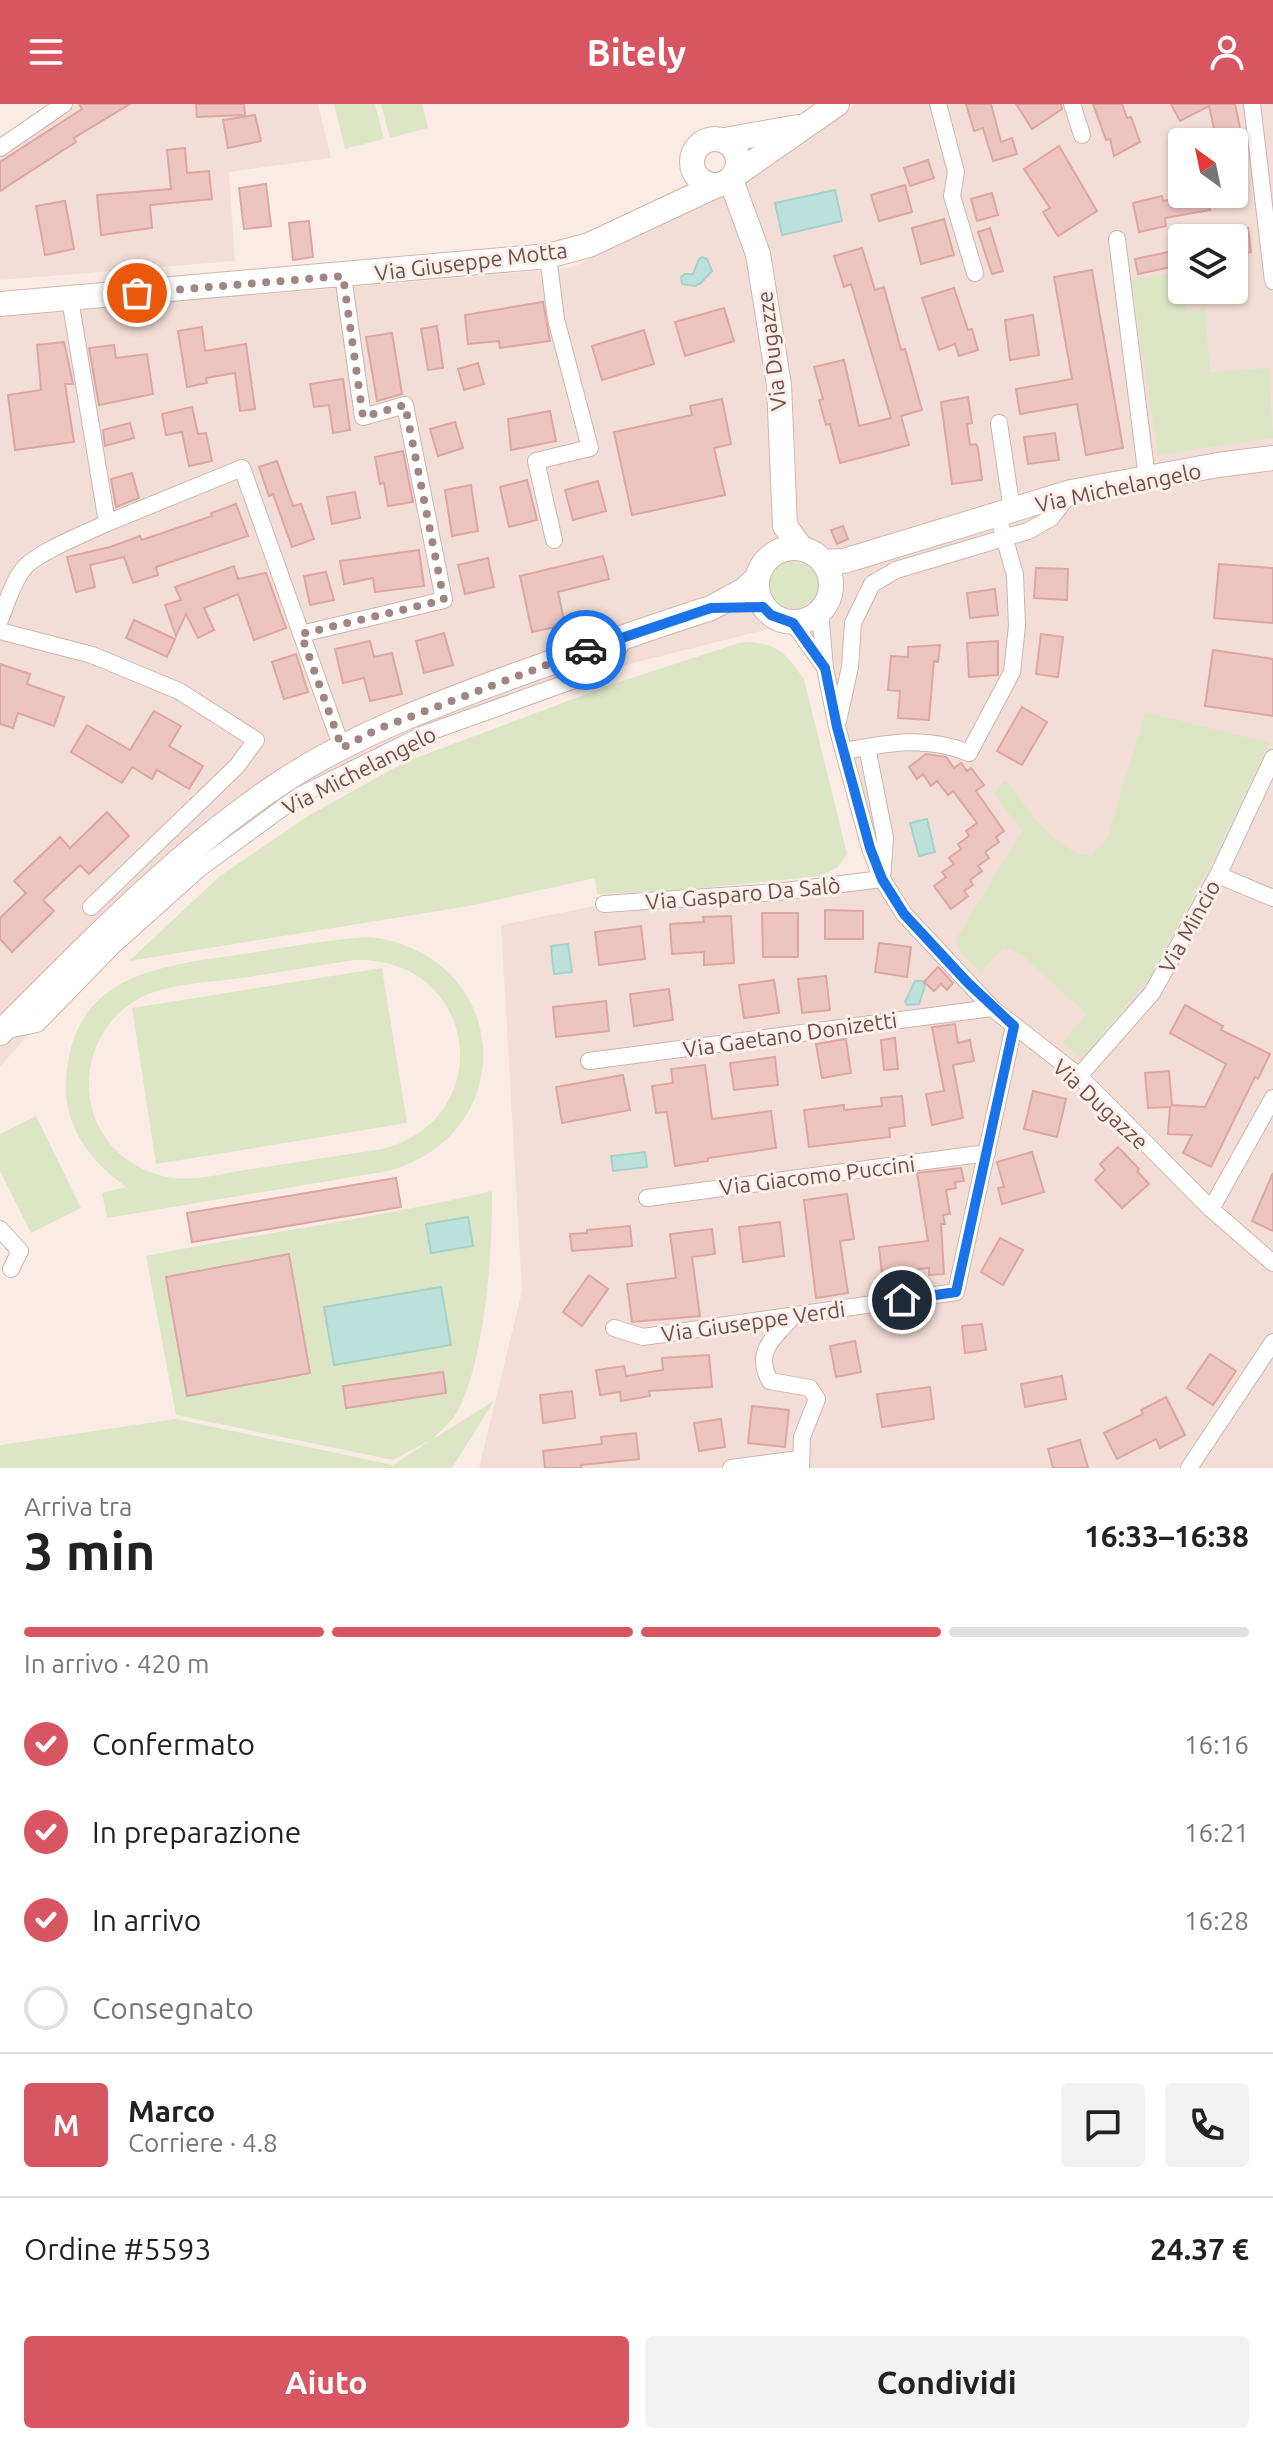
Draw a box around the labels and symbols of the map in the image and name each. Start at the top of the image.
north arrow [1168,128,1248,208]
street label: Via Giuseppe Motta [373,237,569,285]
pin [103,259,171,327]
street label: Via Dugazze [751,290,791,412]
street label: Via Michelangelo [1033,457,1203,517]
courier [546,610,626,690]
street label: Via Michelangelo [278,721,440,819]
street label: Via Gasparo Da Salò [644,872,842,914]
street label: Via Mincio [1153,875,1225,977]
street label: Via Gaetano Donizetti [681,1007,899,1061]
street label: Via Dugazze [1048,1054,1154,1154]
street label: Via Giacomo Puccini [718,1151,916,1199]
pin [868,1266,936,1334]
street label: Via Giuseppe Verdi [659,1296,847,1346]

